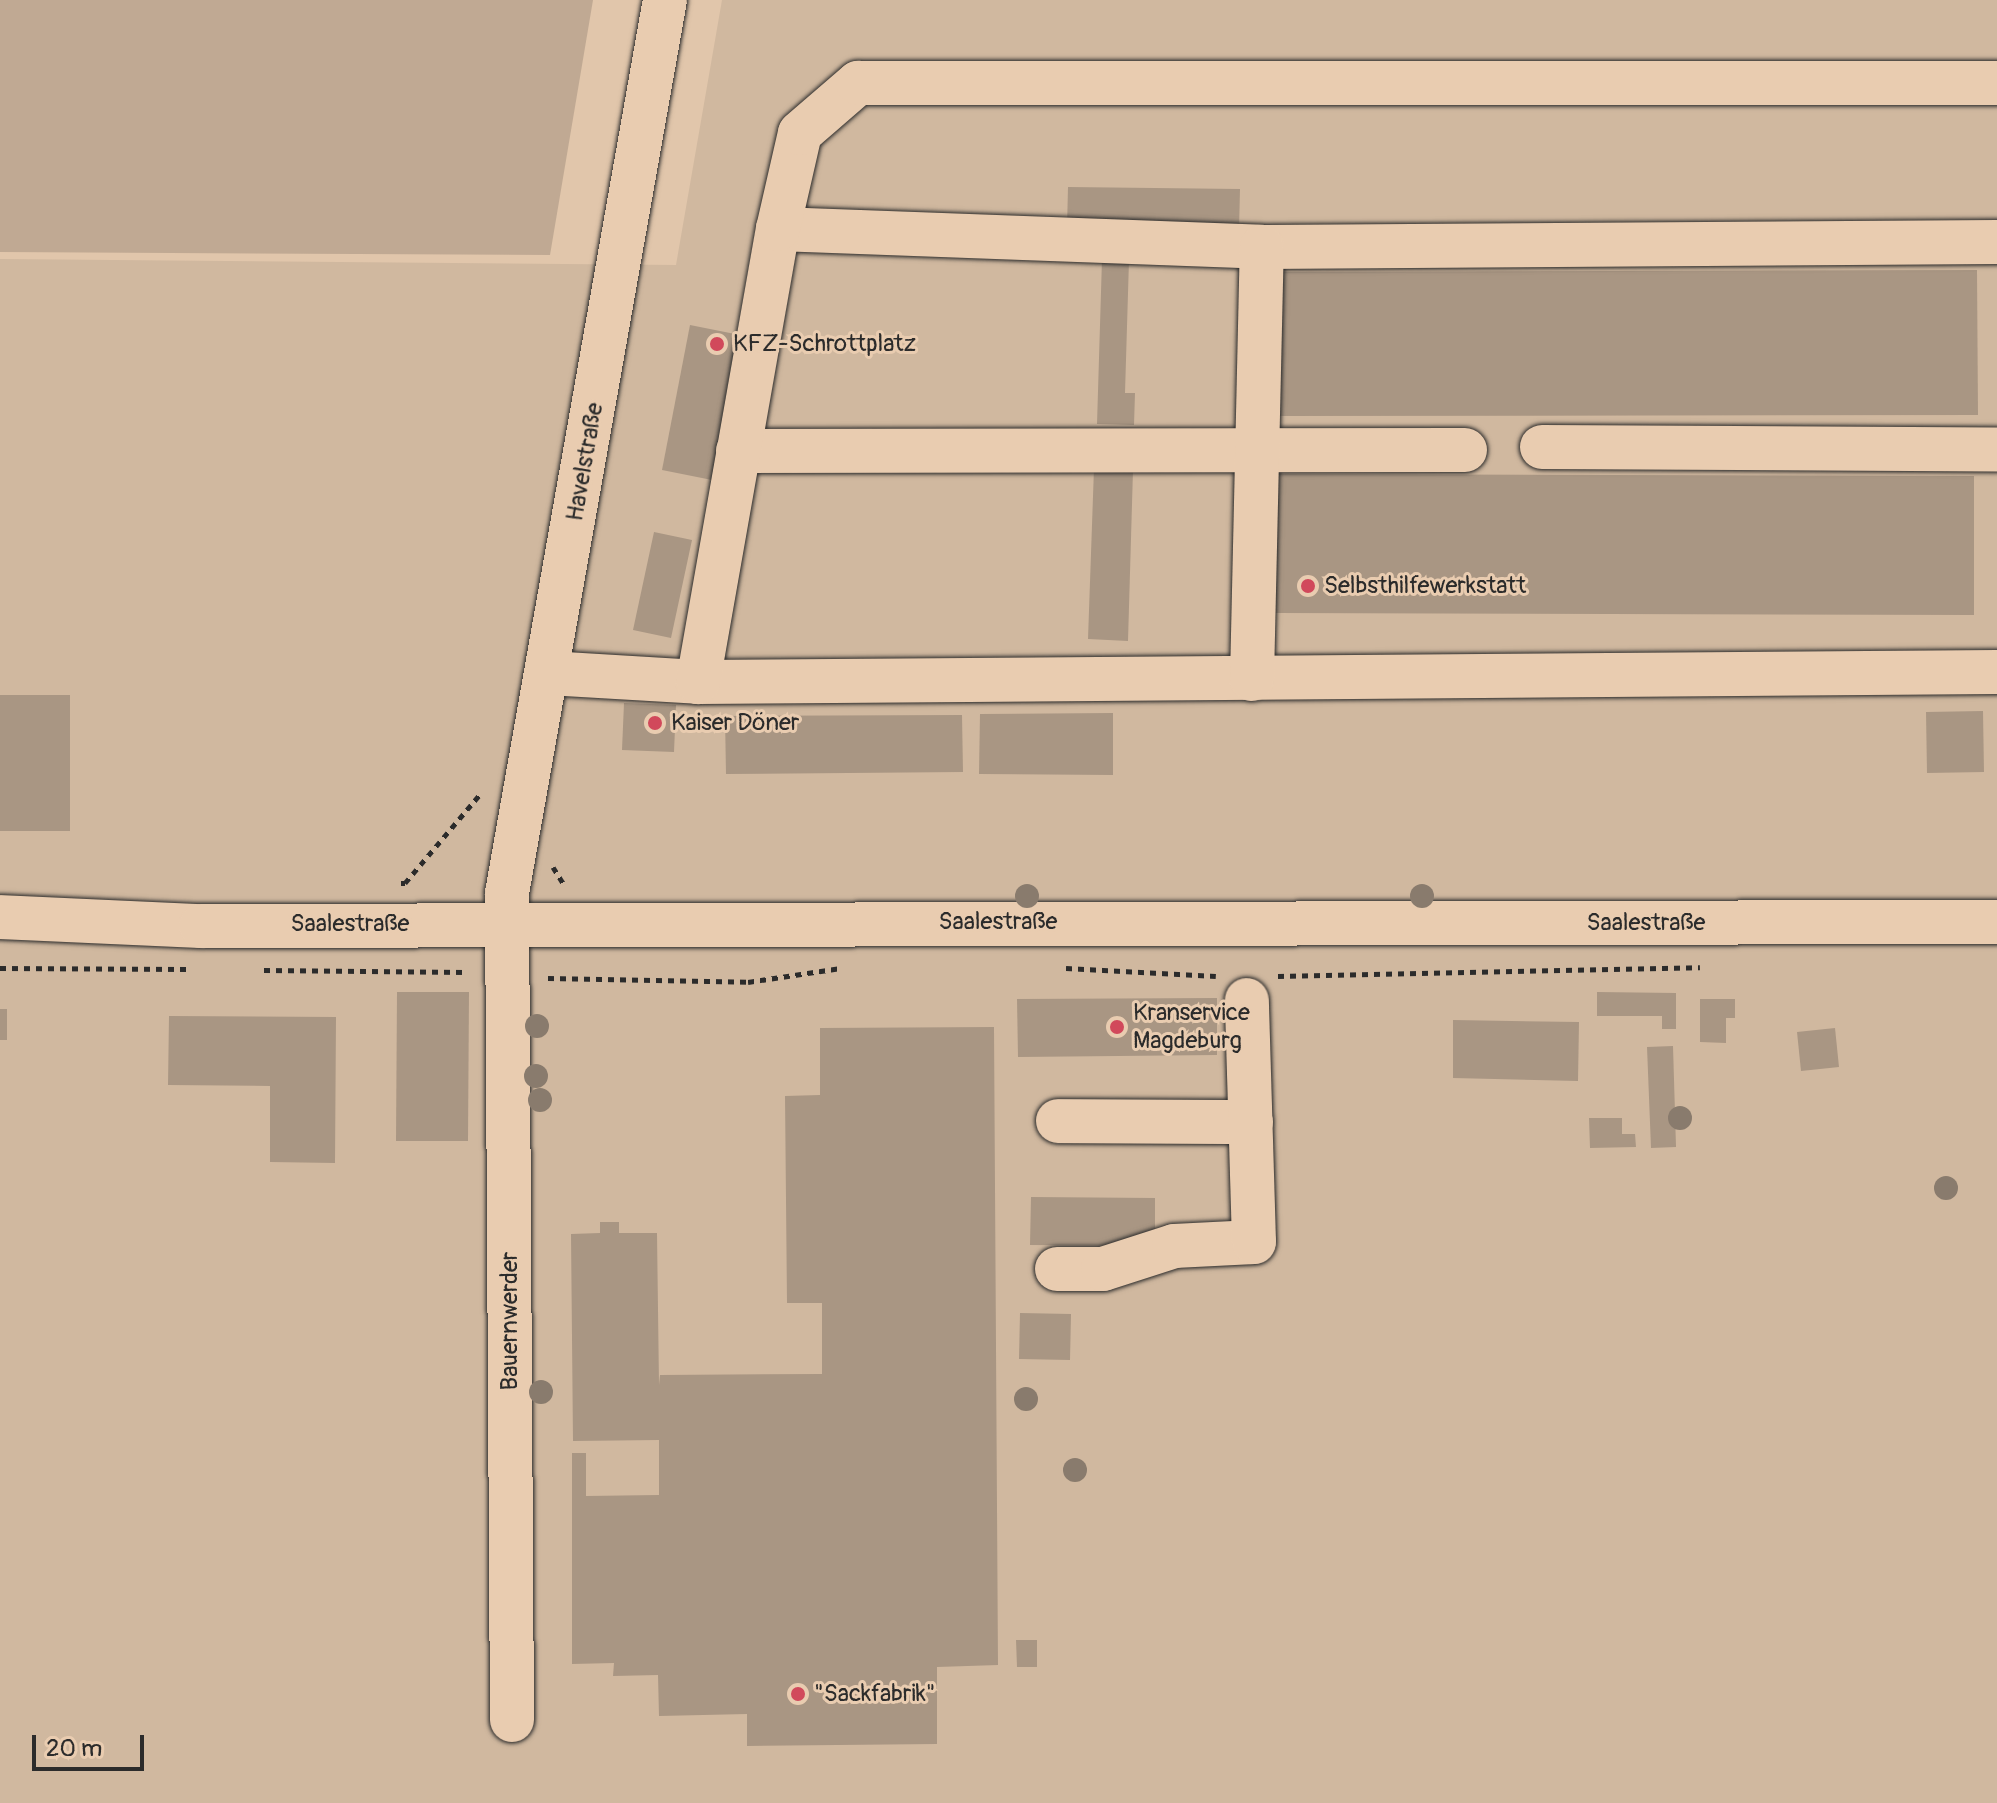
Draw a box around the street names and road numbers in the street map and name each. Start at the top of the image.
street label: Havelstraße [560,401,610,523]
street label: Saalestraße [939,908,1057,936]
street label: Saalestraße [1587,909,1705,937]
street label: Saalestraße [291,910,409,938]
street label: Bauernwerder [496,1252,524,1390]

